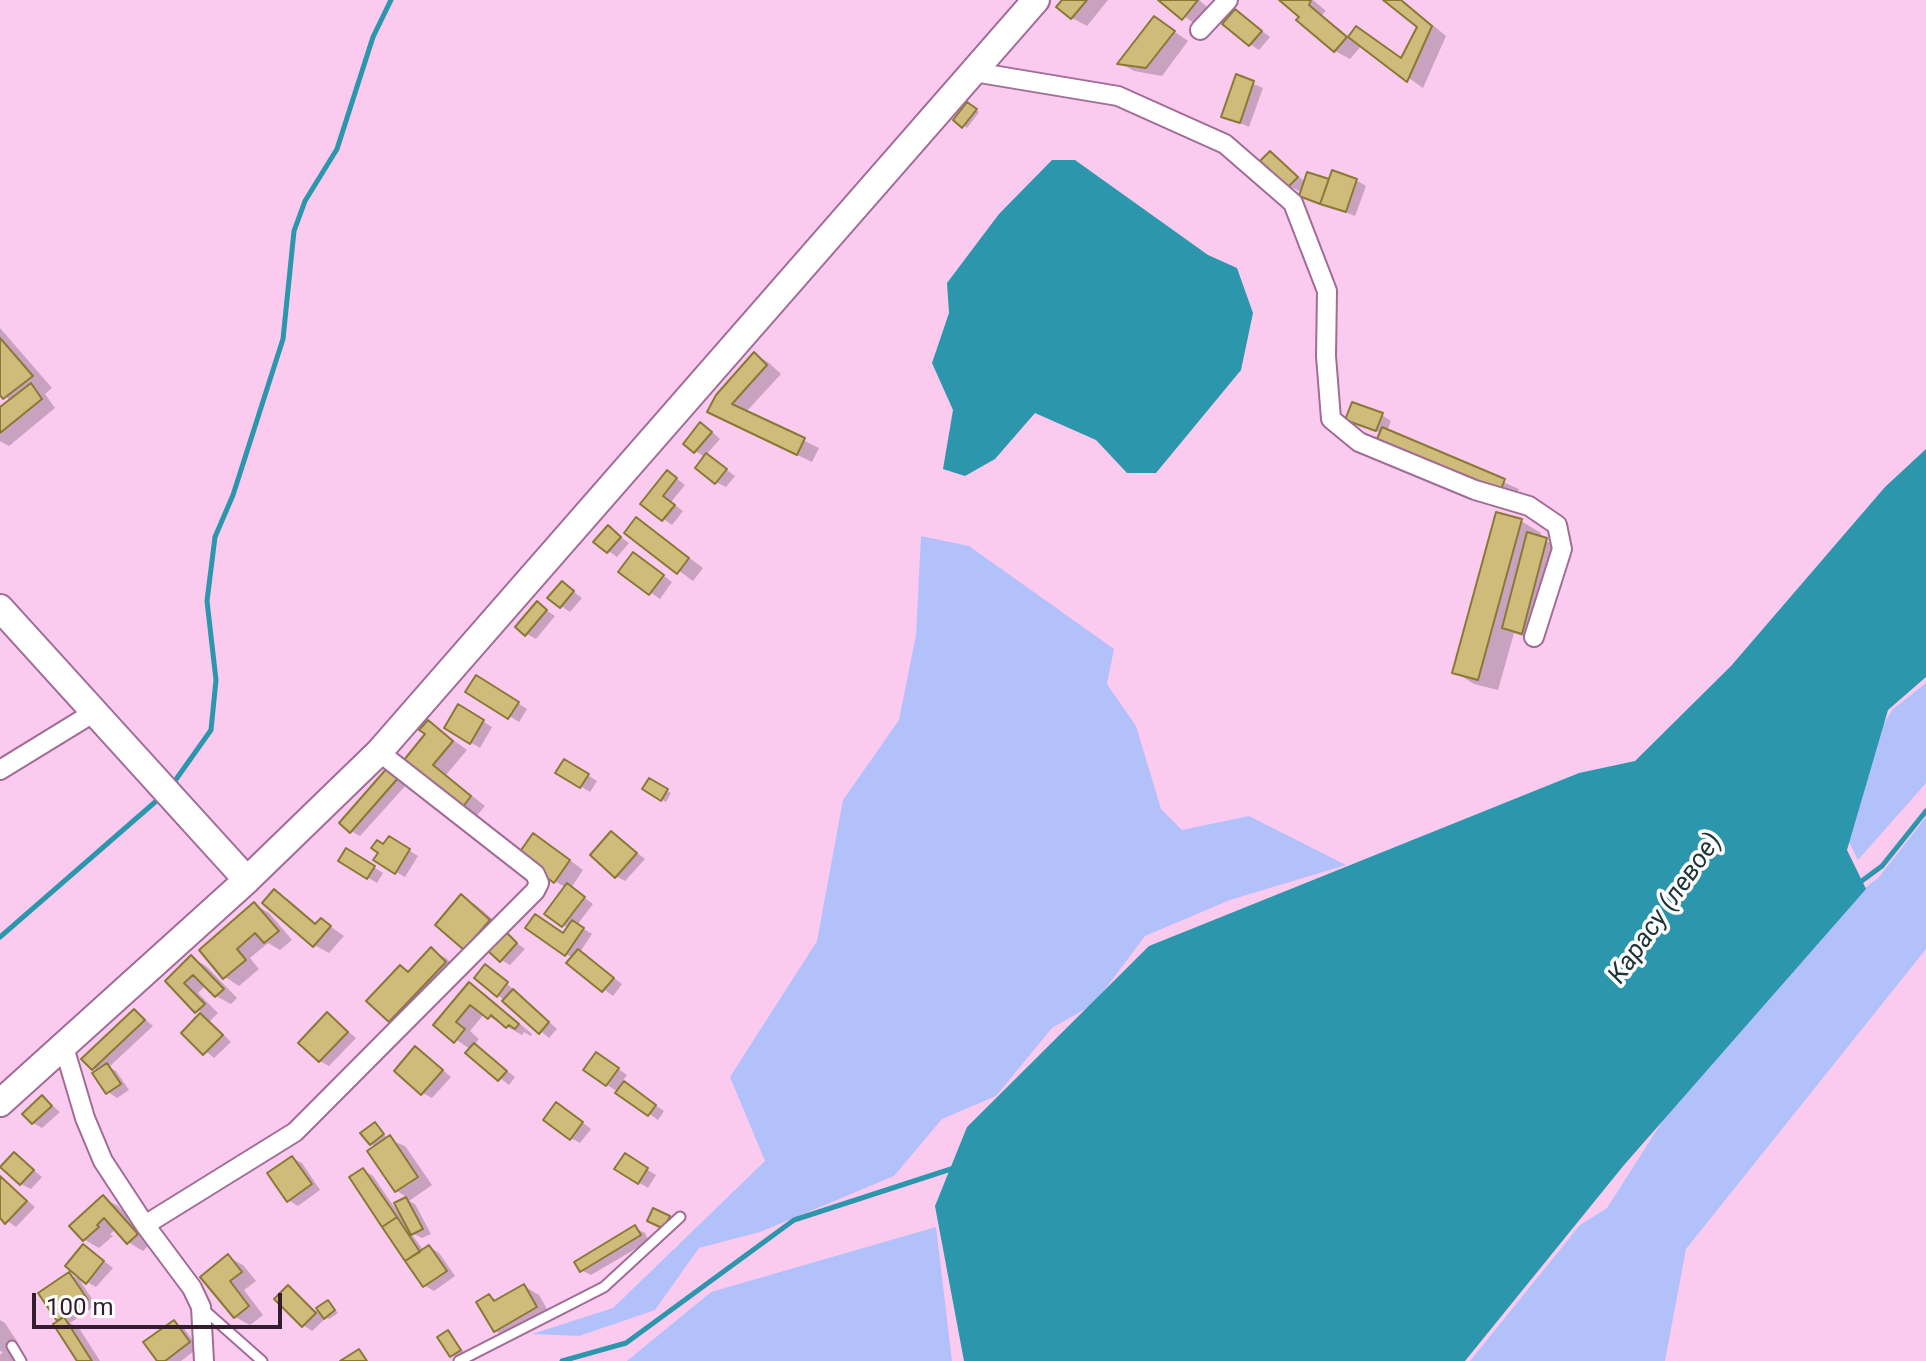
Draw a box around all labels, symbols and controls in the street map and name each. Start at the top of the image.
water label: Карасу (левое) [1602,828,1730,990]
scale bar [36,1277,286,1327]
text: 100 m [46,1293,113,1321]

